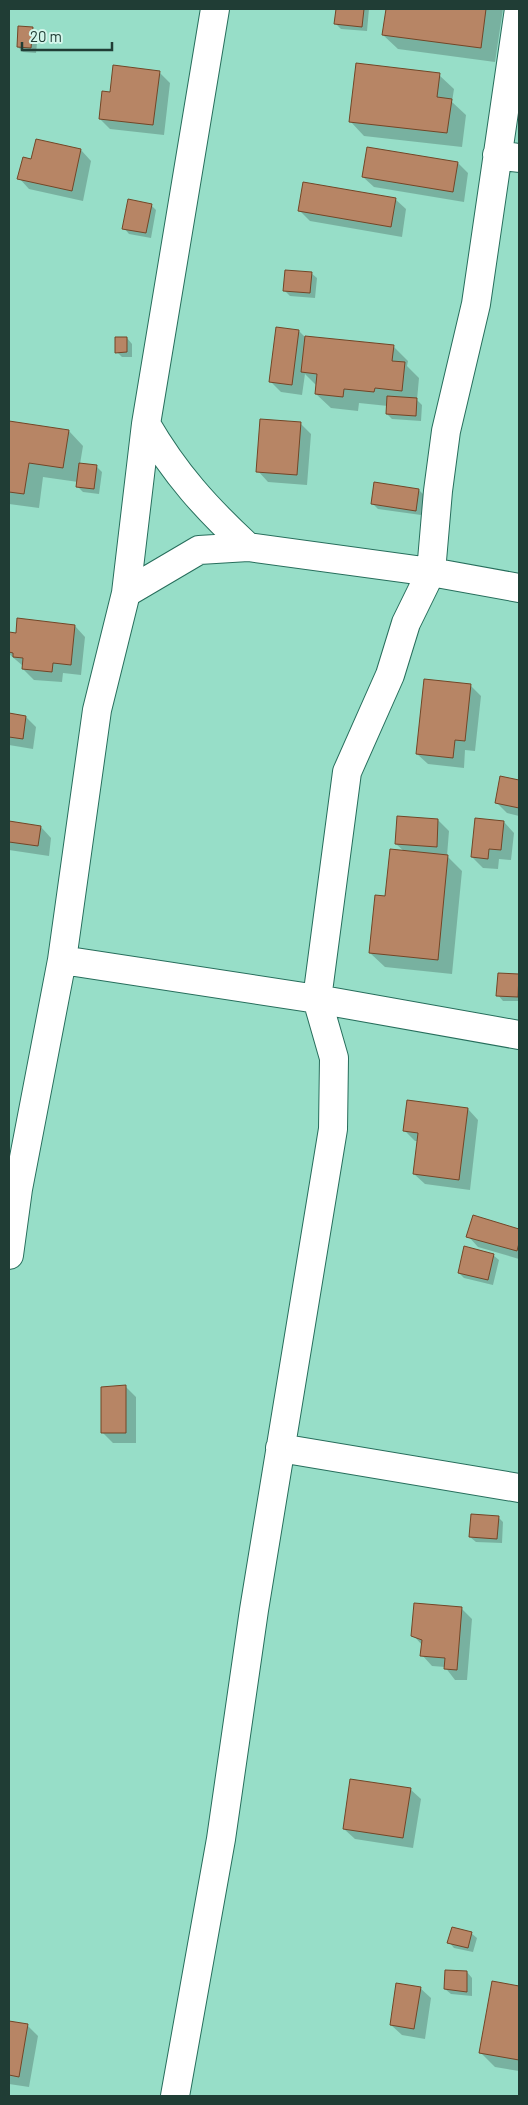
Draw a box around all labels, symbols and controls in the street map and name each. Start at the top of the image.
scale bar [22,20,112,52]
text: 20 m [30,27,62,45]

